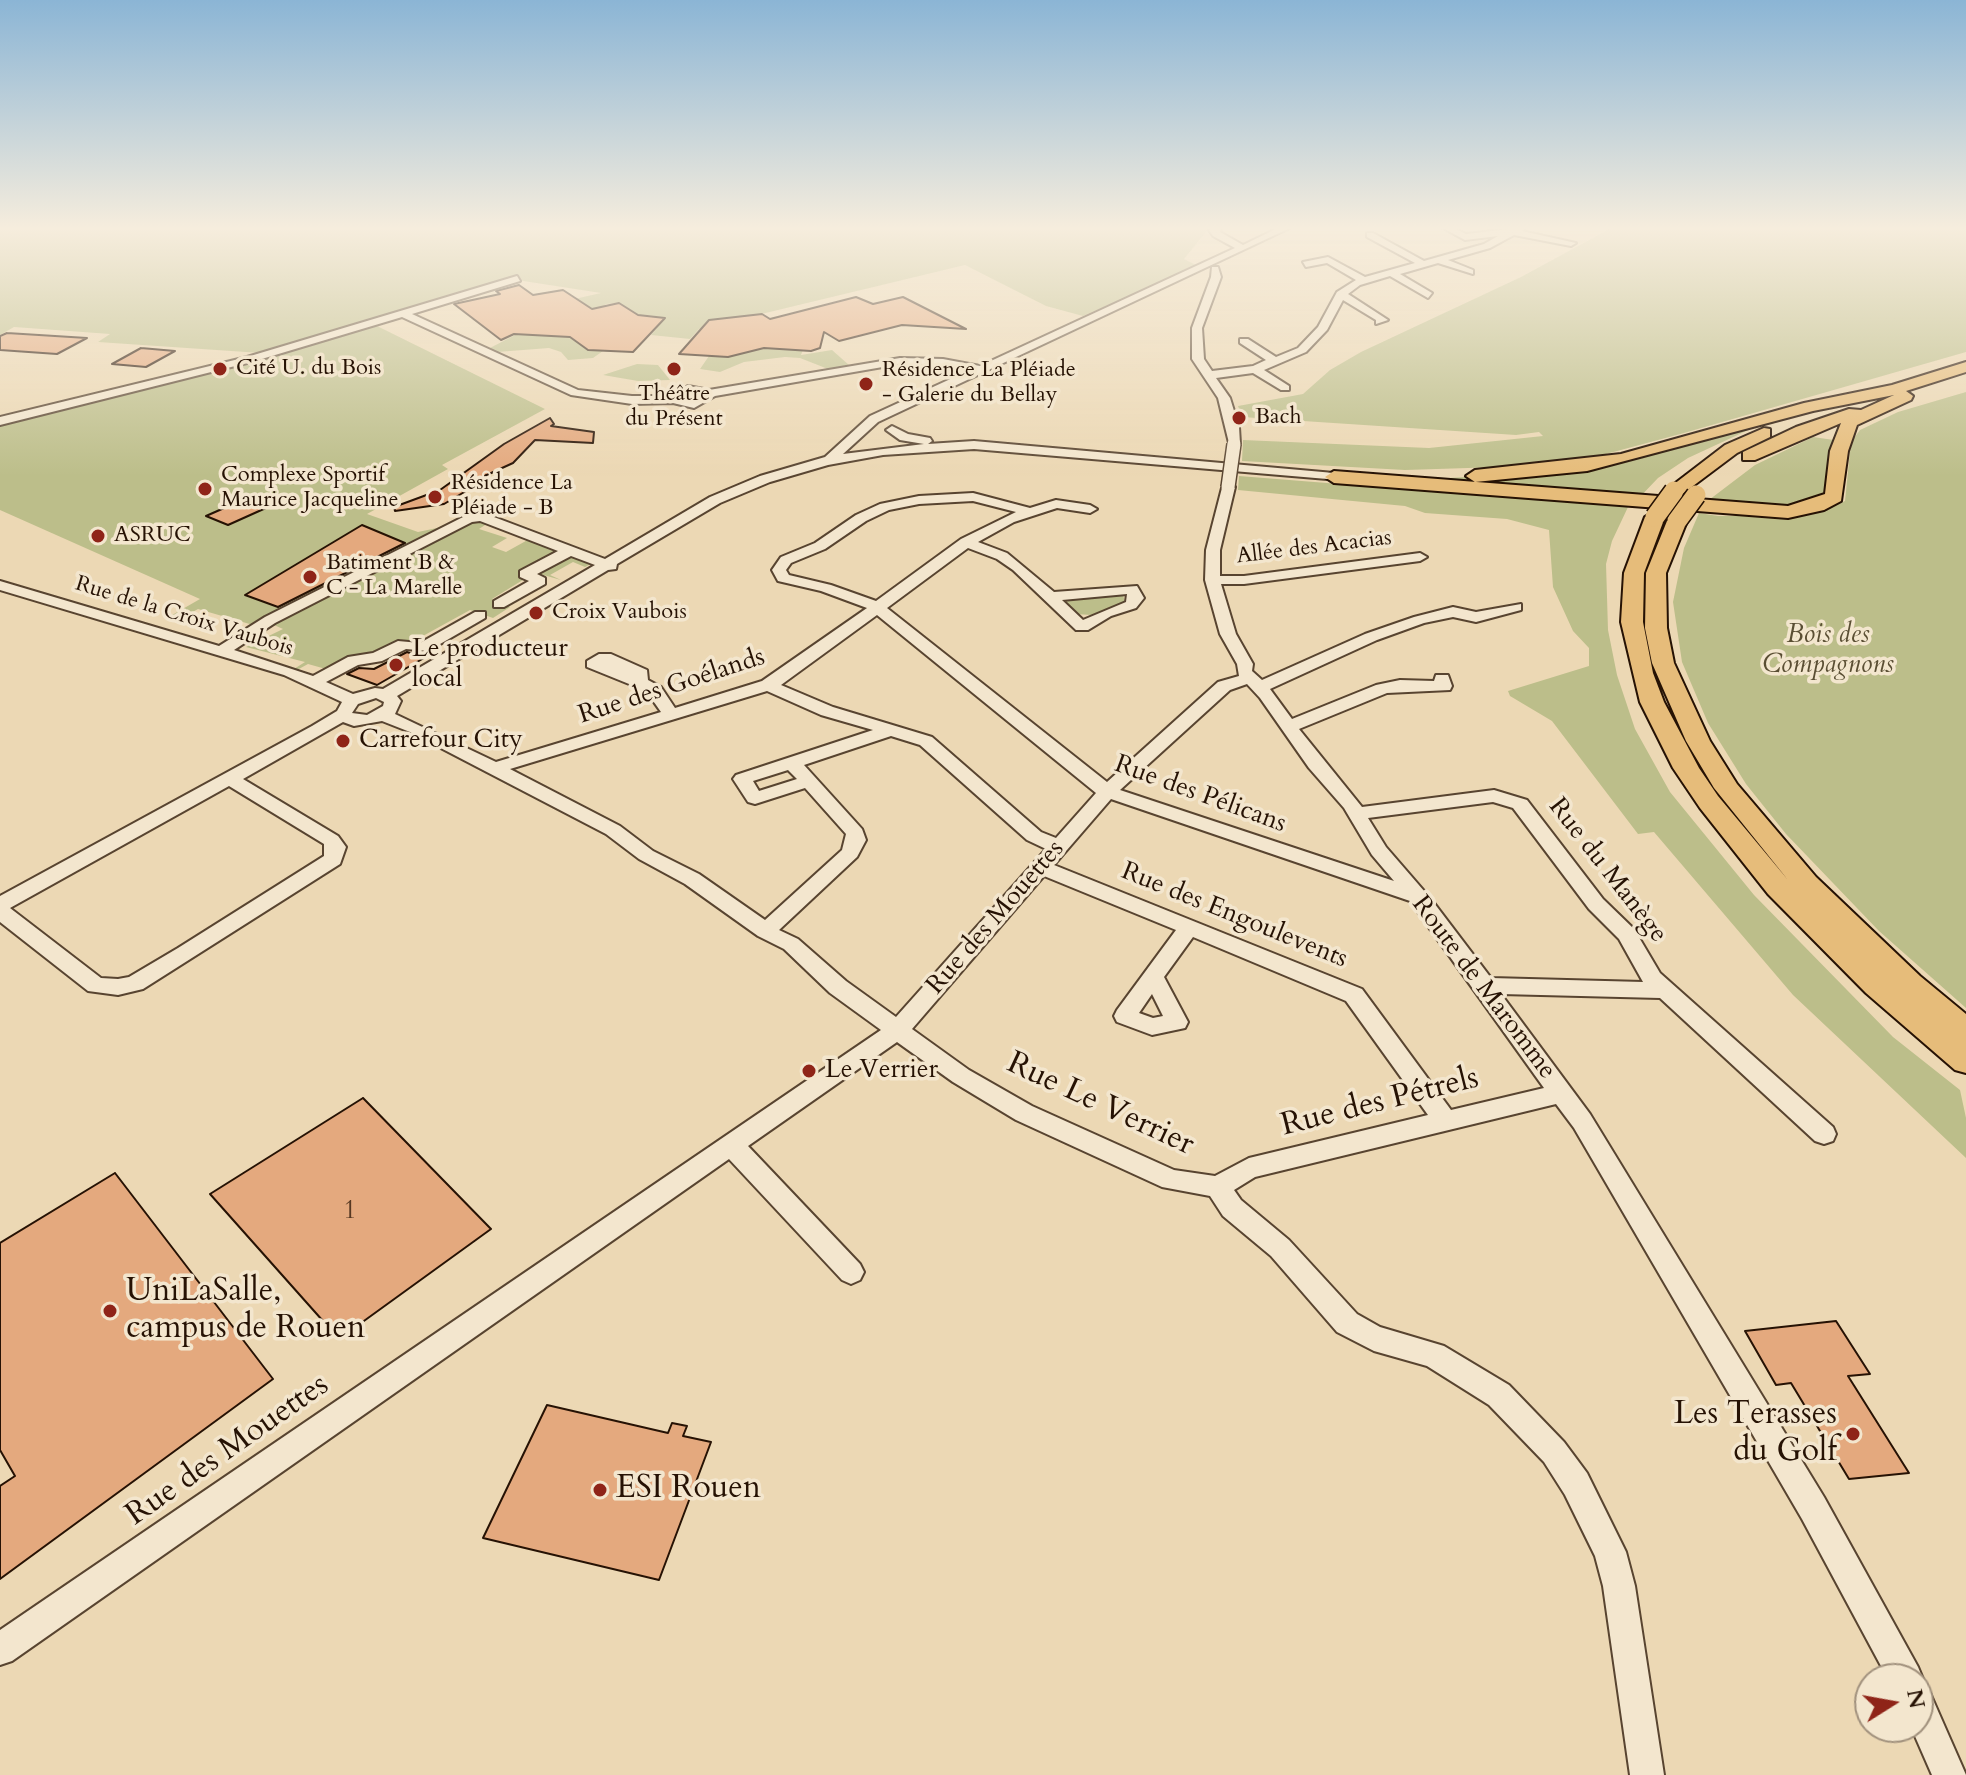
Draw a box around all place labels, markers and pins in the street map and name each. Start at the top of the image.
place label: Cité U. du Bois [236,356,381,382]
place label: Résidence La Pléiade - Galerie du Bellay [882,358,1076,410]
marker: Cité U. du Bois [211,360,229,378]
marker: Théâtre du Présent [665,360,683,378]
marker: Résidence La Pléiade - Galerie du Bellay [857,375,875,393]
place label: Théâtre du Présent [625,382,723,434]
place label: Bach [1255,405,1302,431]
marker: Bach [1230,409,1248,427]
place label: Complexe Sportif Maurice Jacqueline [221,463,399,514]
place label: Résidence La Pléiade - B [451,471,573,522]
marker: Complexe Sportif Maurice Jacqueline [196,480,214,498]
marker: Résidence La Pléiade - B [426,488,444,506]
place label: ASRUC [114,523,191,549]
marker: ASRUC [89,527,107,545]
place label: Batiment B & C - La Marelle [326,551,463,602]
marker: Batiment B & C - La Marelle [301,568,319,586]
place label: Croix Vaubois [552,600,687,626]
marker: Croix Vaubois [527,604,545,622]
place label: Le producteur local [412,634,568,696]
marker: Le producteur local [387,656,405,674]
place label: Carrefour City [359,725,523,757]
marker: Carrefour City [334,732,352,750]
place label: Le Verrier [825,1055,938,1087]
marker: Le Verrier [800,1062,818,1080]
place label: UniLaSalle, campus de Rouen [126,1274,365,1349]
marker: UniLaSalle, campus de Rouen [101,1302,119,1320]
place label: Les Terasses du Golf [1674,1397,1837,1472]
marker: Les Terasses du Golf [1844,1425,1862,1443]
place label: ESI Rouen [616,1471,761,1509]
marker: ESI Rouen [591,1481,609,1499]

